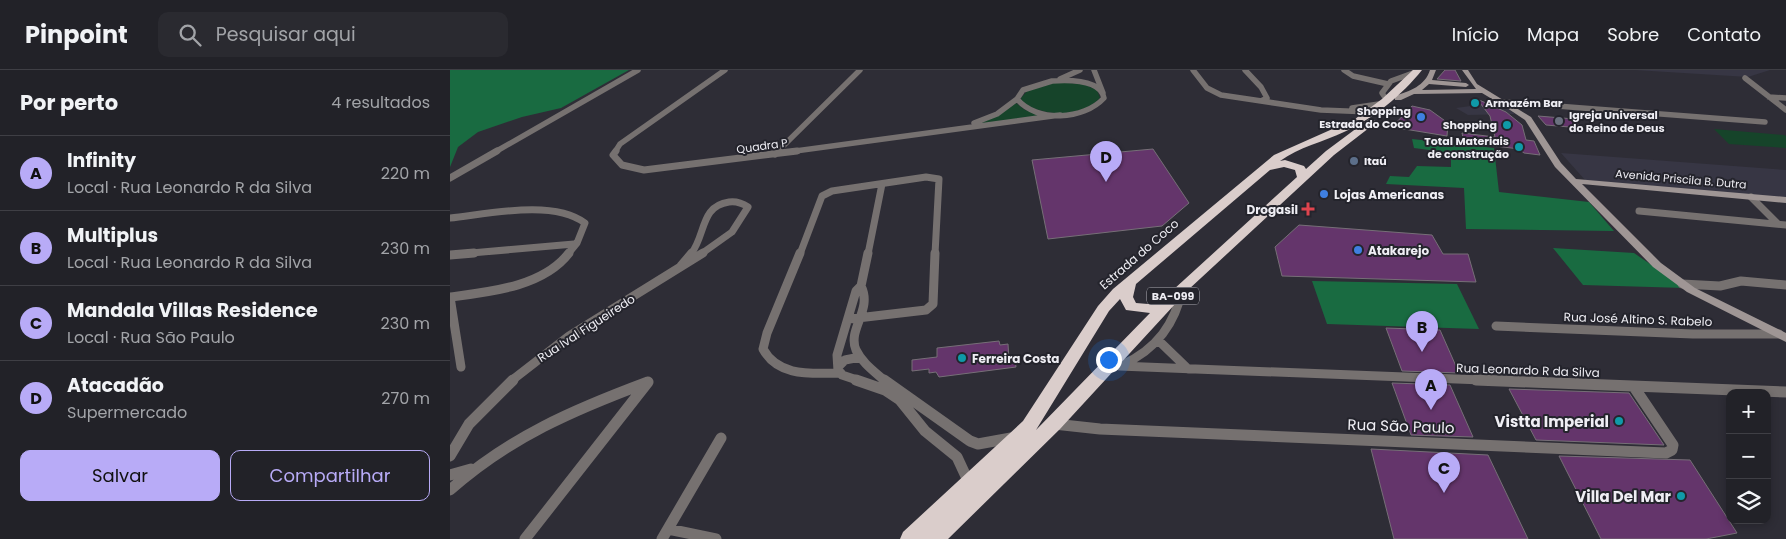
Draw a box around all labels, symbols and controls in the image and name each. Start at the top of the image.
search box [158,12,508,57]
text: Pinpoint [25,18,128,51]
icon: search [176,21,204,49]
text: Pesquisar aqui [216,21,356,48]
text: Início [1452,22,1499,47]
text: Mapa [1527,22,1579,47]
text: Sobre [1607,22,1659,47]
text: Contato [1687,22,1761,47]
text: Por perto [20,88,118,117]
text: 4 resultados [331,91,430,114]
place label: Armazém Bar [1485,95,1563,111]
marker: Armazém Bar [1469,97,1481,109]
place label: Shopping Estrada do Coco [1319,103,1411,132]
place label: Igreja Universal do Reino de Deus [1569,107,1665,136]
marker: Shopping Estrada do Coco [1415,111,1427,123]
marker: Igreja Universal do Reino de Deus [1553,115,1565,127]
place label: Shopping [1443,117,1497,133]
marker: Shopping [1501,119,1513,131]
place label: Total Materiais de construção [1424,133,1509,162]
street label: Quadra P [735,134,789,158]
pin: D [1090,141,1122,182]
marker: Total Materiais de construção [1513,141,1525,153]
text: Infinity [67,147,136,174]
place label: Itaú [1364,153,1387,169]
marker: Itaú [1348,155,1360,167]
text: A [30,162,42,185]
text: 220 m [381,162,430,185]
street label: Avenida Priscila B. Dutra [1615,165,1747,193]
text: Local · Rua Leonardo R da Silva [67,176,312,199]
place label: Lojas Americanas [1334,186,1445,203]
marker: Lojas Americanas [1318,188,1330,200]
place label: Drogasil [1246,201,1298,218]
marker: Drogasil [1302,203,1314,215]
street label: Estrada do Coco [1096,215,1182,293]
text: Multiplus [67,222,158,249]
text: B [31,237,41,260]
text: 230 m [381,237,430,260]
place label: Atakarejo [1368,242,1429,259]
marker: Atakarejo [1352,244,1364,256]
text: Local · Rua Leonardo R da Silva [67,251,312,274]
road number: BA-099 [1147,288,1199,305]
street label: Rua Ival Figueiredo [534,290,638,366]
text: Mandala Villas Residence [67,297,318,324]
street label: Rua José Altino S. Rabelo [1563,308,1713,330]
pin: B [1406,311,1438,352]
text: C [30,312,42,335]
text: 230 m [381,312,430,335]
text: Local · Rua São Paulo [67,326,235,349]
your location [1096,347,1122,373]
place label: Ferreira Costa [972,350,1060,367]
marker: Ferreira Costa [956,352,968,364]
street label: Rua Leonardo R da Silva [1456,359,1600,381]
pin: A [1415,369,1447,410]
text: Atacadão [67,372,164,399]
text: D [30,387,42,410]
text: 270 m [381,387,430,410]
map controls [1726,389,1771,524]
button: + [1726,389,1771,434]
text: Supermercado [67,401,187,424]
place label: Vistta Imperial [1495,411,1609,432]
street label: Rua São Paulo [1347,414,1455,438]
marker: Vistta Imperial [1613,415,1625,427]
button: − [1726,434,1771,479]
button: Salvar [20,450,220,501]
button: Compartilhar [230,450,430,501]
pin: C [1428,452,1460,493]
button: layers [1726,479,1771,524]
place label: Villa Del Mar [1575,486,1672,507]
marker: Villa Del Mar [1675,490,1687,502]

